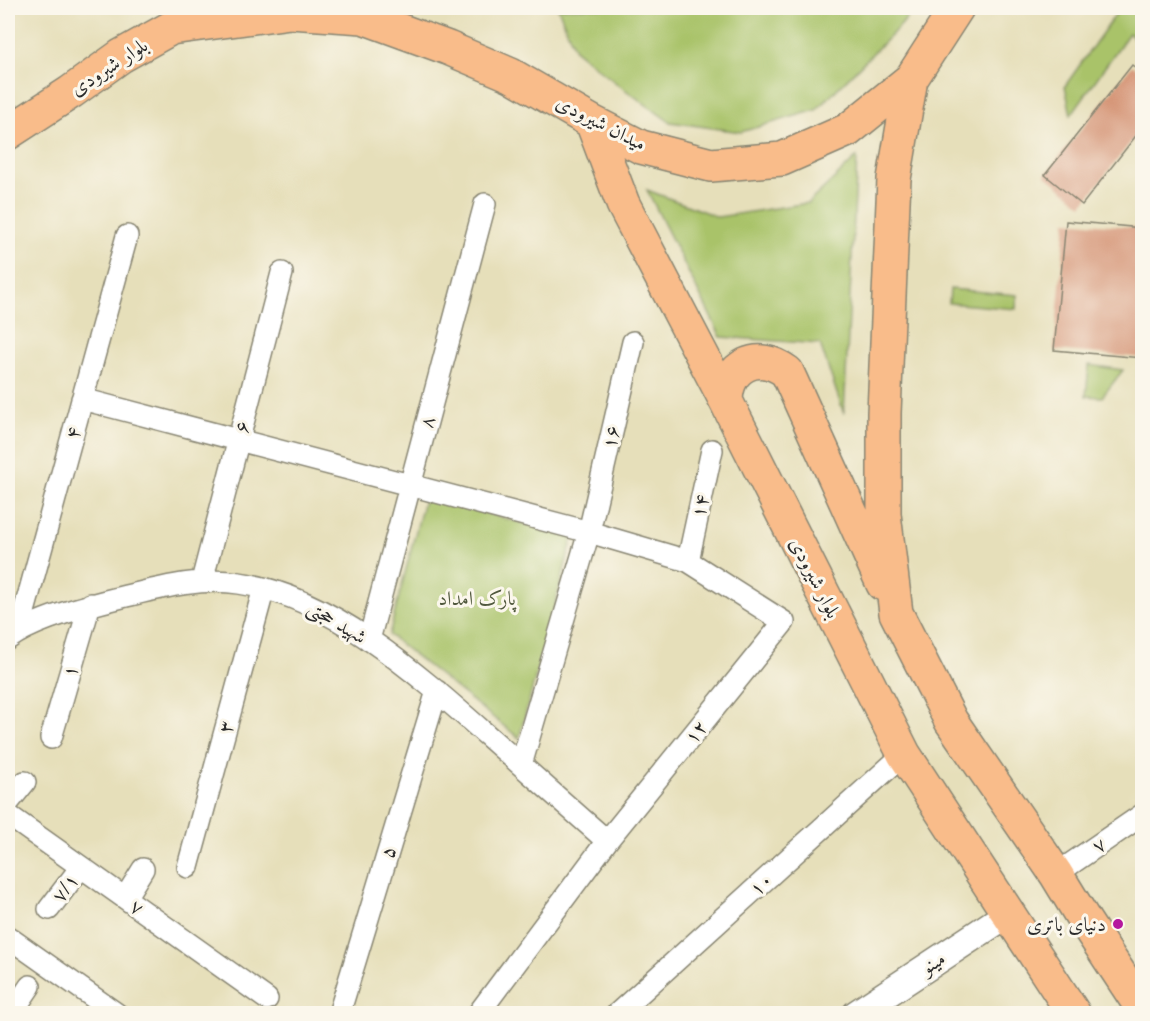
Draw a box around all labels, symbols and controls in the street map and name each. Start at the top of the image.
street label: بلوار شیرودی [65,32,153,102]
street label: میدان شیرودی [551,89,651,157]
street label: ۸ [412,413,442,431]
street label: ۶ [227,418,257,436]
street label: ۱۶ [595,423,627,451]
street label: ۴ [58,424,88,442]
street label: ۱۴ [684,492,716,520]
street label: بلوار شیرودی [783,533,847,623]
park label: پارک امداد [438,585,517,613]
street label: شهید حجتی [302,594,372,651]
street label: ۱ [55,662,85,680]
street label: ۱۲ [678,714,714,750]
street label: ۳ [211,718,241,736]
street label: ۷ [1087,831,1111,859]
street label: ۵ [373,842,403,862]
street label: ۱۰ [743,866,779,902]
street label: ۷/۱ [45,868,85,908]
street label: ۷ [124,893,150,921]
place label: دنیای باتری [1027,911,1106,938]
marker: دنیای باتری [1111,917,1125,931]
street label: مینو [914,945,951,982]

